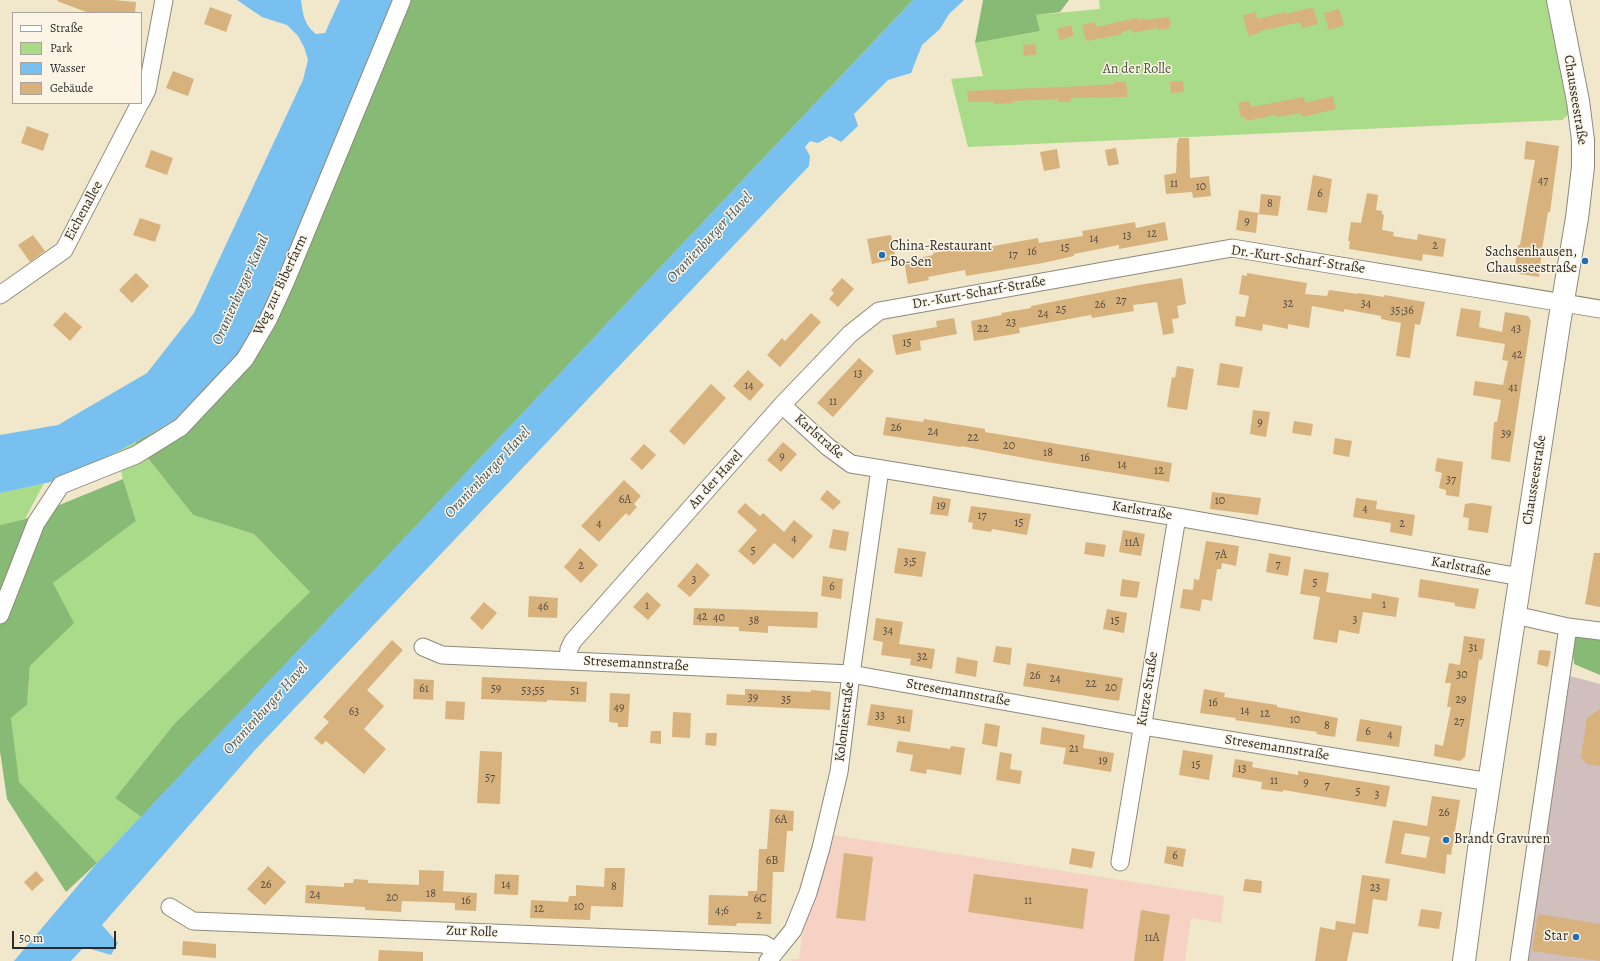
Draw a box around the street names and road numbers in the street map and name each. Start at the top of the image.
street label: Chausseestraße [1560,54,1590,146]
street label: Eichenallee [61,178,107,244]
street label: Weg zur Biberfarm [250,232,312,338]
street label: Dr.-Kurt-Scharf-Straße [1230,242,1366,278]
street label: Dr.-Kurt-Scharf-Straße [911,273,1047,313]
street label: Karlstraße [791,411,847,463]
street label: Chausseestraße [1520,434,1550,526]
street label: An der Havel [686,447,746,513]
street label: Karlstraße [1111,498,1173,524]
street label: Karlstraße [1430,553,1492,581]
street label: Kurze Straße [1134,651,1162,727]
street label: Stresemannstraße [583,653,689,675]
street label: Stresemannstraße [905,676,1011,710]
street label: Koloniestraße [832,681,858,763]
street label: Stresemannstraße [1224,731,1330,765]
street label: Zur Rolle [446,923,498,941]

